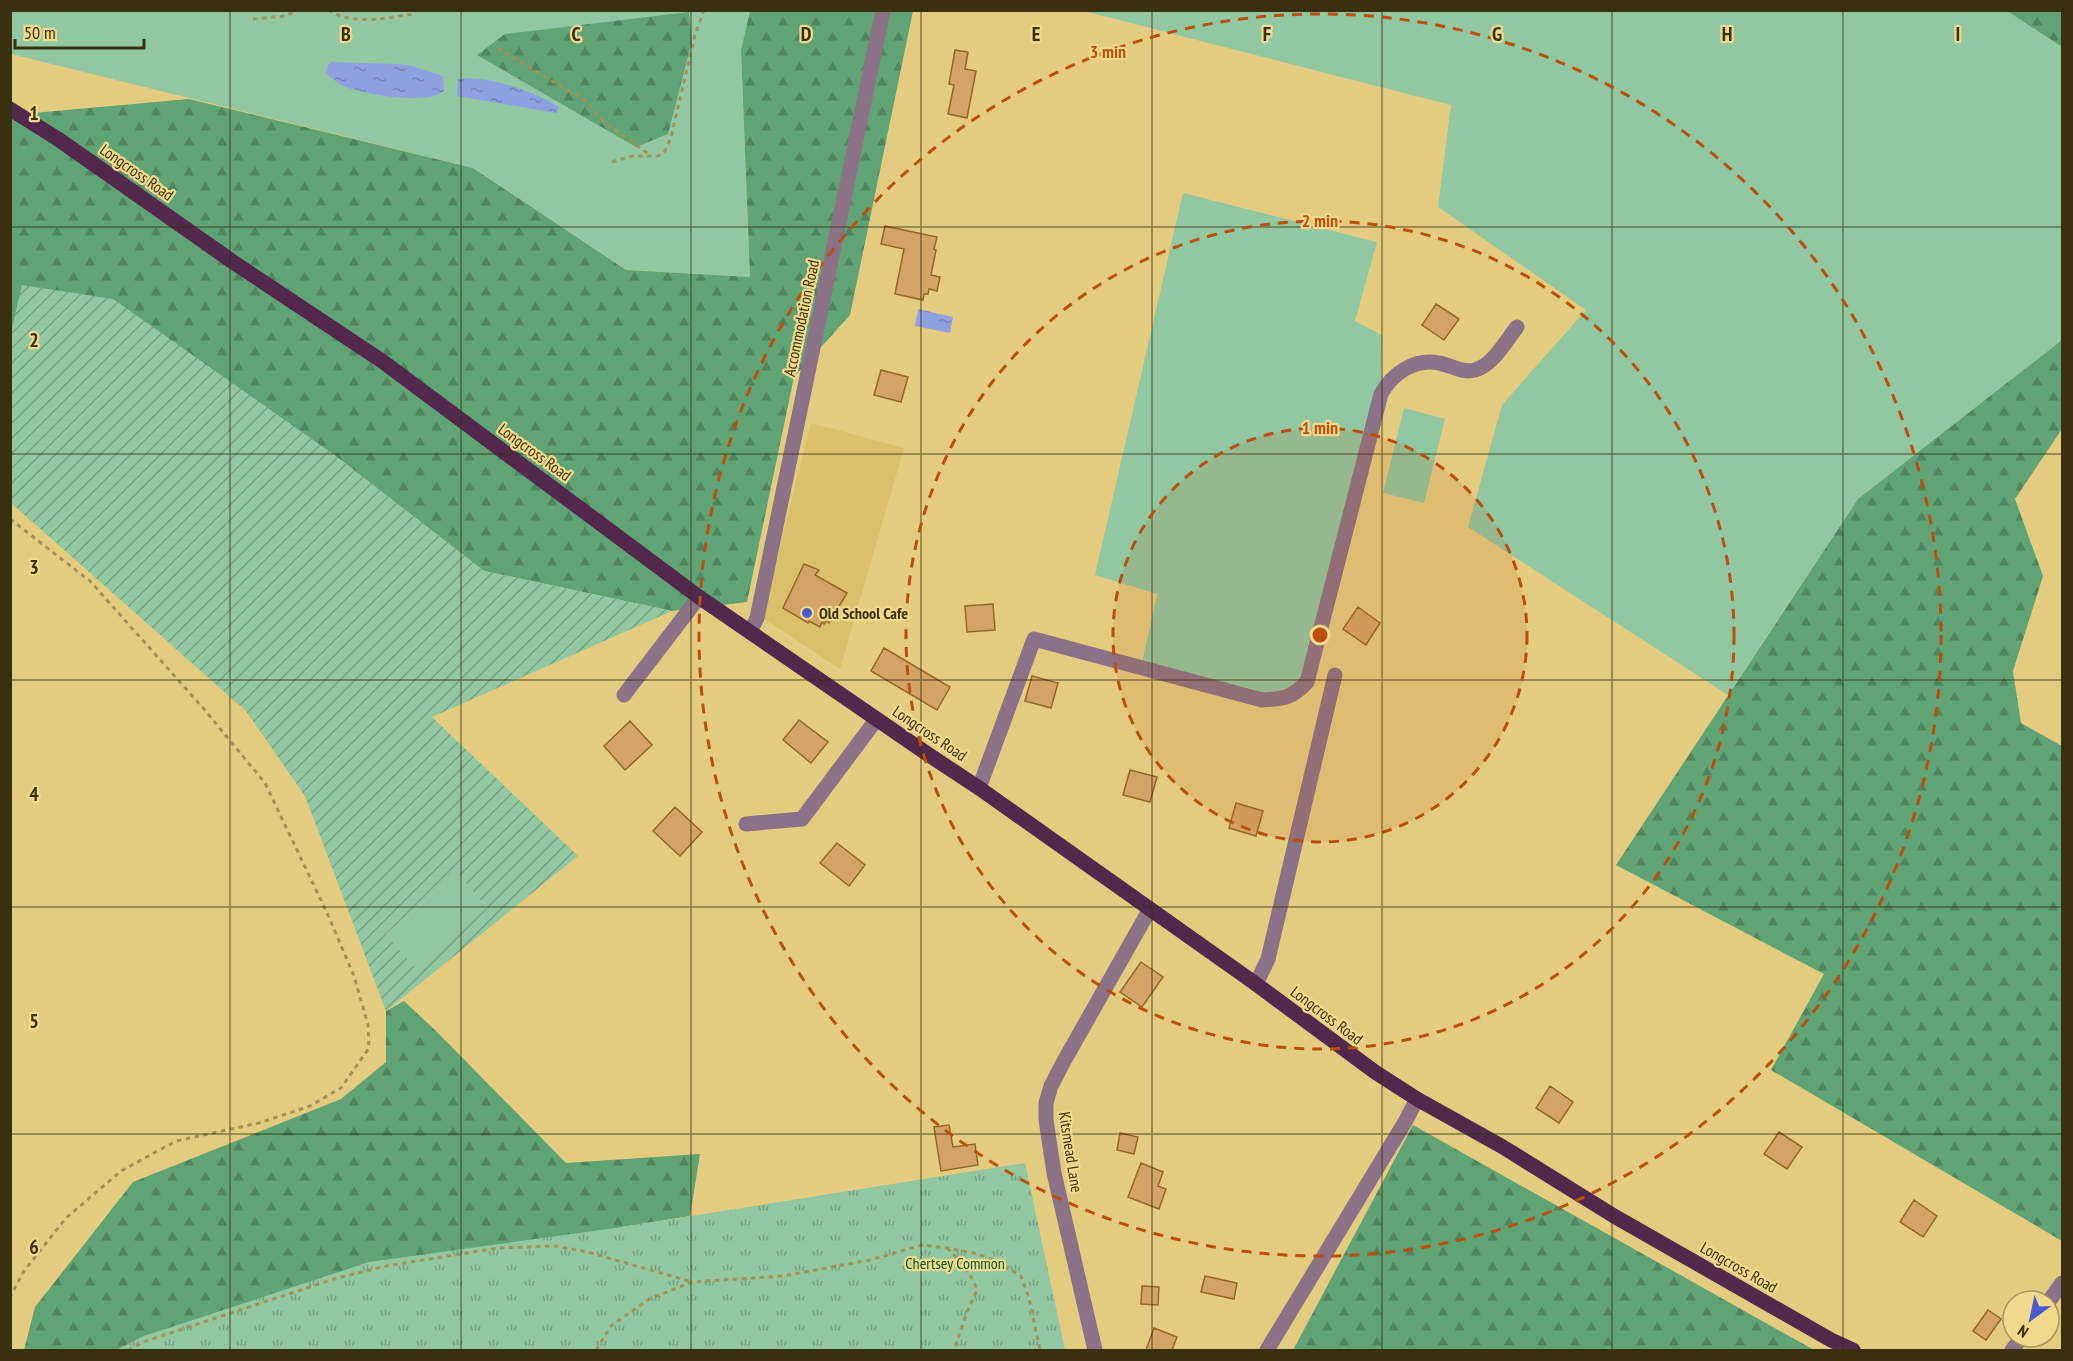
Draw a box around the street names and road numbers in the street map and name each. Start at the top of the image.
street label: Longcross Road [96,139,178,205]
street label: Accommodation Road [779,258,823,378]
street label: Longcross Road [495,419,575,485]
street label: Longcross Road [889,701,971,765]
street label: Longcross Road [1287,981,1367,1049]
street label: Kitsmead Lane [1055,1110,1087,1194]
street label: Longcross Road [1697,1237,1781,1297]

